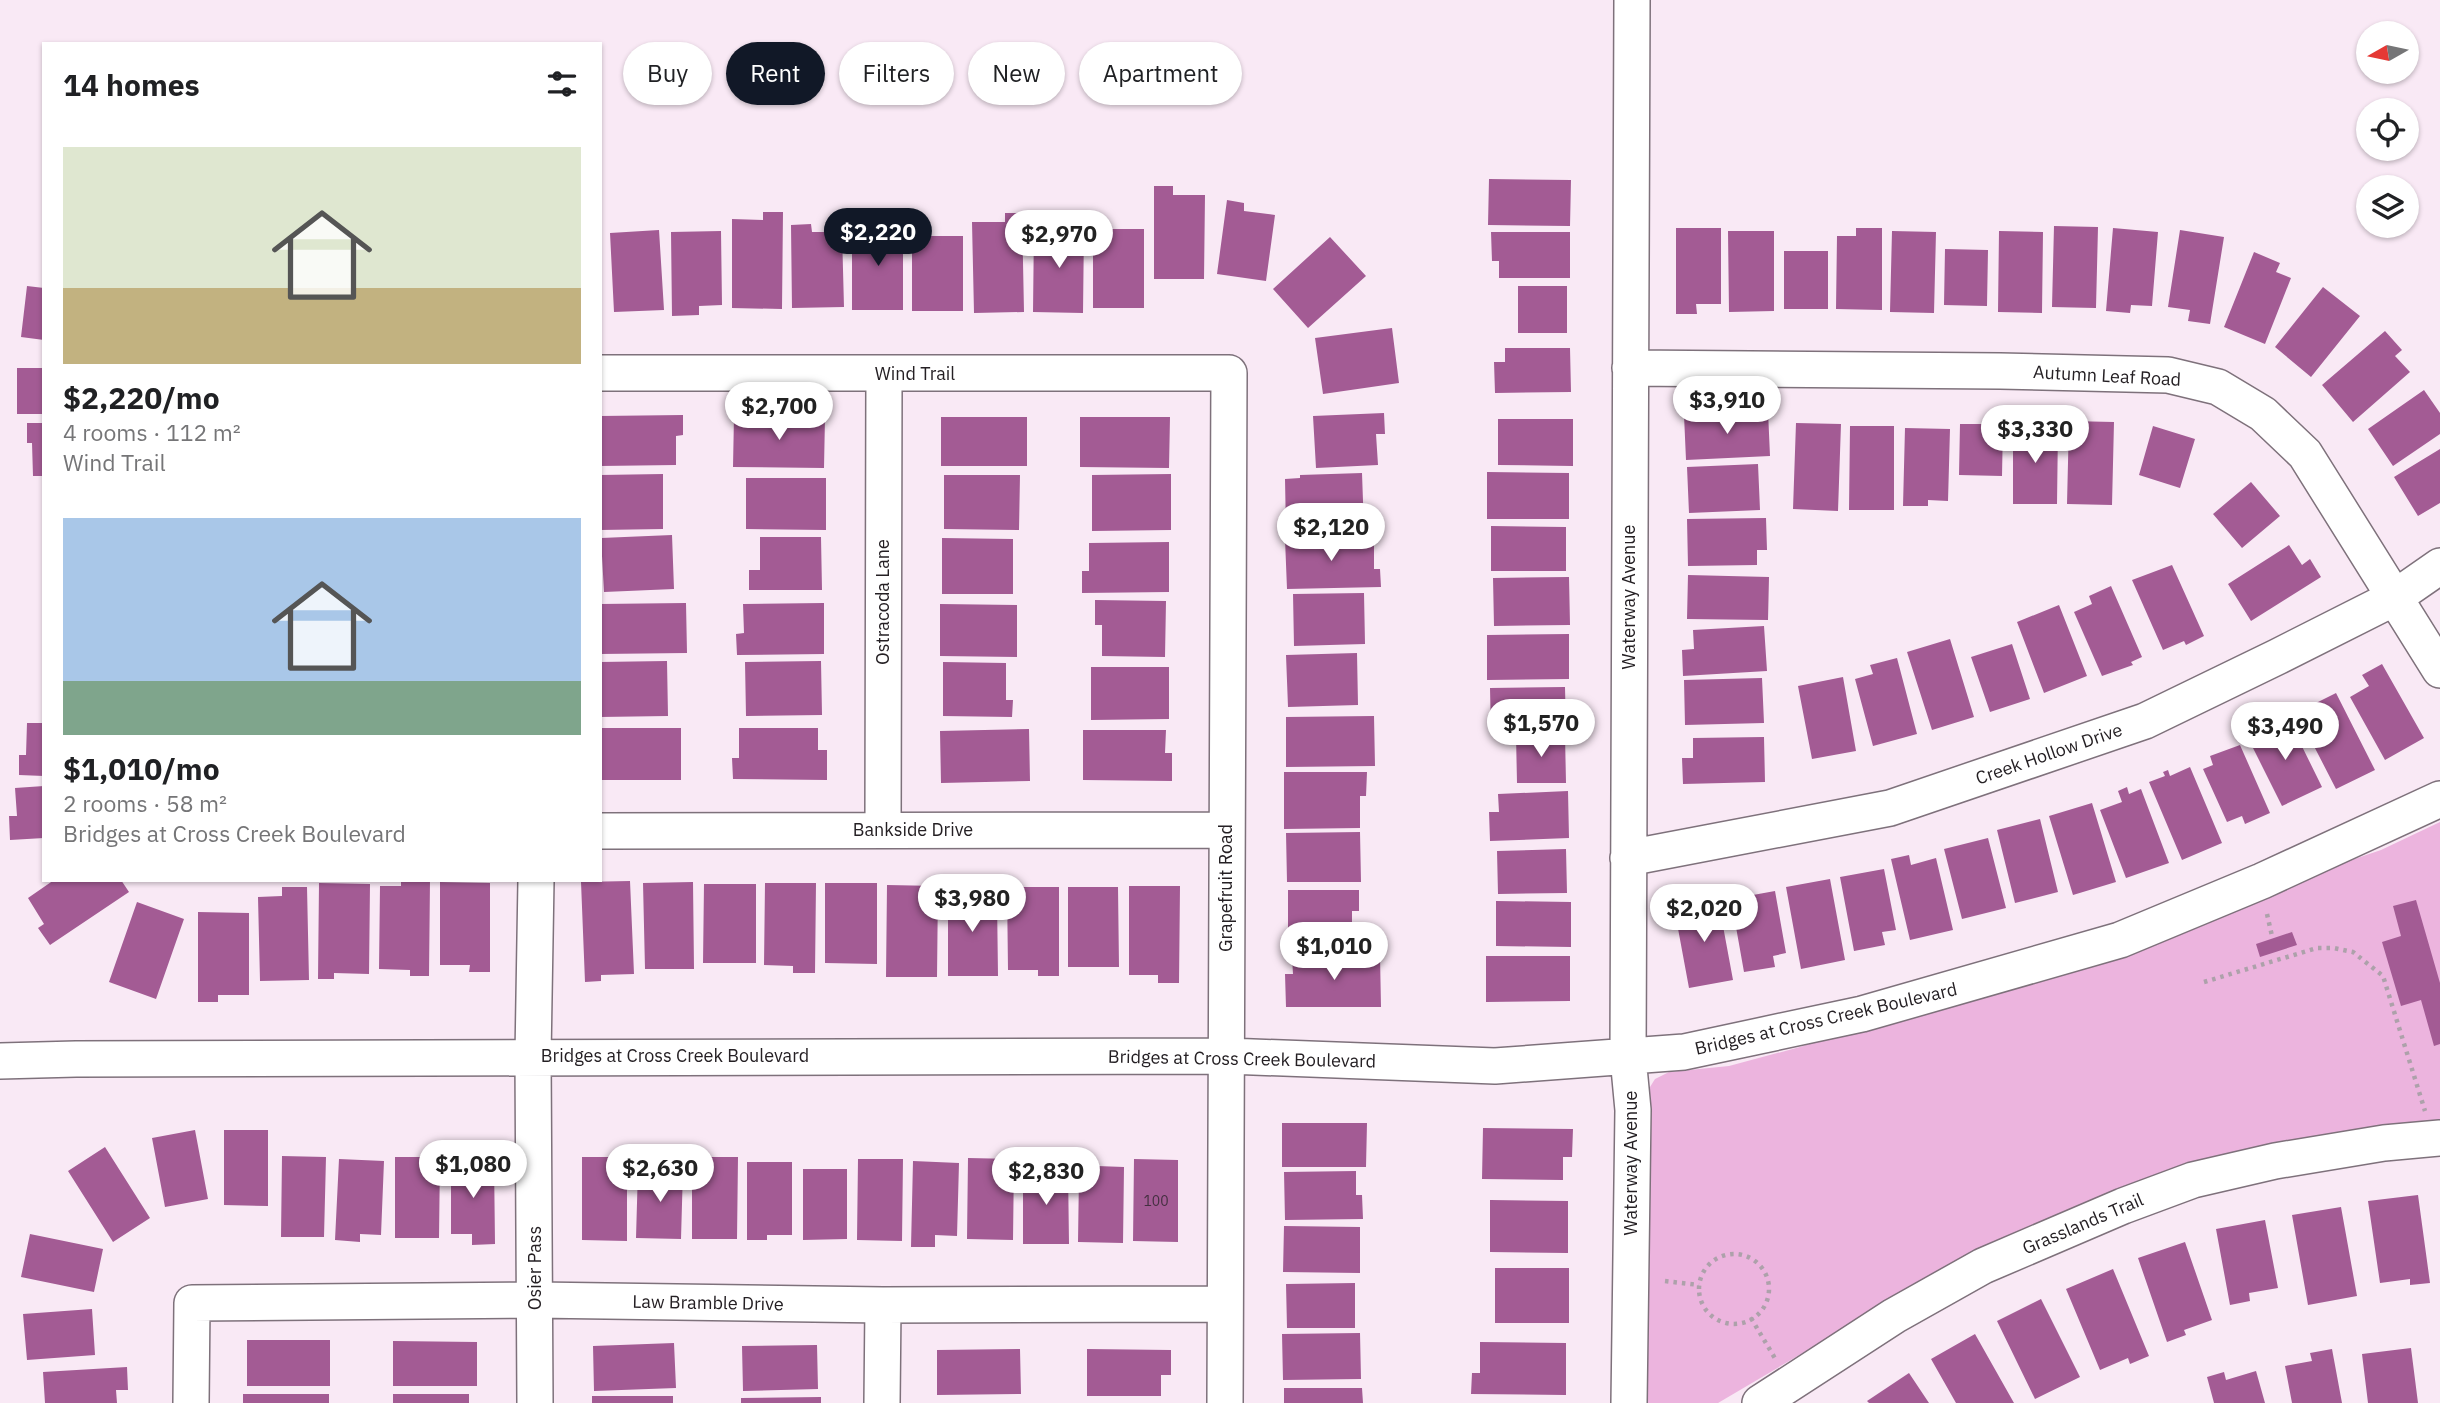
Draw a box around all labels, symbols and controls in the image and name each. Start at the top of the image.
north arrow [2356,21,2418,84]
map controls [2356,21,2419,238]
chip: Buy [623,42,712,105]
chip: Rent [726,42,825,105]
chip: Filters [839,42,954,105]
chip: New [968,42,1065,105]
chip: Apartment [1079,42,1242,105]
text: 14 homes [63,65,200,104]
icon: filters [543,65,581,103]
button: locate [2356,98,2419,161]
button: layers [2356,175,2419,238]
icon: home [259,192,385,318]
pin: $2,220 [821,208,935,268]
pin: $2,970 [1002,210,1116,270]
text: $2,220 [840,216,916,246]
text: $2,970 [1021,218,1097,248]
street label: Autumn Leaf Road [2032,360,2182,391]
street label: Wind Trail [875,362,955,385]
pin: $3,910 [1670,376,1784,436]
text: $2,220/mo [63,378,220,417]
pin: $2,700 [722,382,836,442]
text: $3,910 [1689,384,1765,414]
text: $2,700 [741,390,817,420]
pin: $3,330 [1978,406,2092,465]
text: $3,330 [1997,413,2073,443]
text: 4 rooms · 112 m² [63,417,241,447]
text: Wind Trail [63,447,166,477]
pin: $2,120 [1274,504,1388,563]
text: $2,120 [1293,511,1369,541]
street label: Waterway Avenue [1617,524,1640,669]
street label: Ostracoda Lane [871,539,894,665]
icon: home [259,563,385,689]
pin: $1,570 [1484,700,1598,759]
pin: $3,490 [2228,702,2342,762]
text: $1,570 [1503,707,1579,737]
text: $3,490 [2247,710,2323,740]
street label: Creek Hollow Drive [1973,718,2125,789]
text: $1,010/mo [63,749,220,788]
text: 2 rooms · 58 m² [63,788,227,818]
text: Bridges at Cross Creek Boulevard [63,818,406,848]
street label: Bankside Drive [853,818,973,841]
street label: Grapefruit Road [1214,824,1237,952]
pin: $3,980 [915,874,1029,934]
text: $3,980 [934,882,1010,912]
pin: $2,020 [1647,884,1761,944]
text: $2,020 [1666,892,1742,922]
pin: $1,010 [1277,922,1391,982]
text: $1,010 [1296,930,1372,960]
street label: Bridges at Cross Creek Boulevard [1693,977,1959,1060]
street label: Bridges at Cross Creek Boulevard [541,1044,809,1067]
street label: Bridges at Cross Creek Boulevard [1108,1045,1376,1072]
street label: Waterway Avenue [1619,1090,1642,1235]
pin: $1,080 [416,1140,530,1200]
pin: $2,630 [603,1144,717,1204]
text: $1,080 [435,1148,511,1178]
pin: $2,830 [989,1148,1103,1207]
text: $2,630 [622,1152,698,1182]
text: $2,830 [1008,1155,1084,1185]
street label: Grasslands Trail [2019,1188,2147,1259]
house number: 100 [1143,1192,1169,1210]
street label: Osier Pass [523,1226,546,1310]
street label: Law Bramble Drive [632,1290,784,1315]

